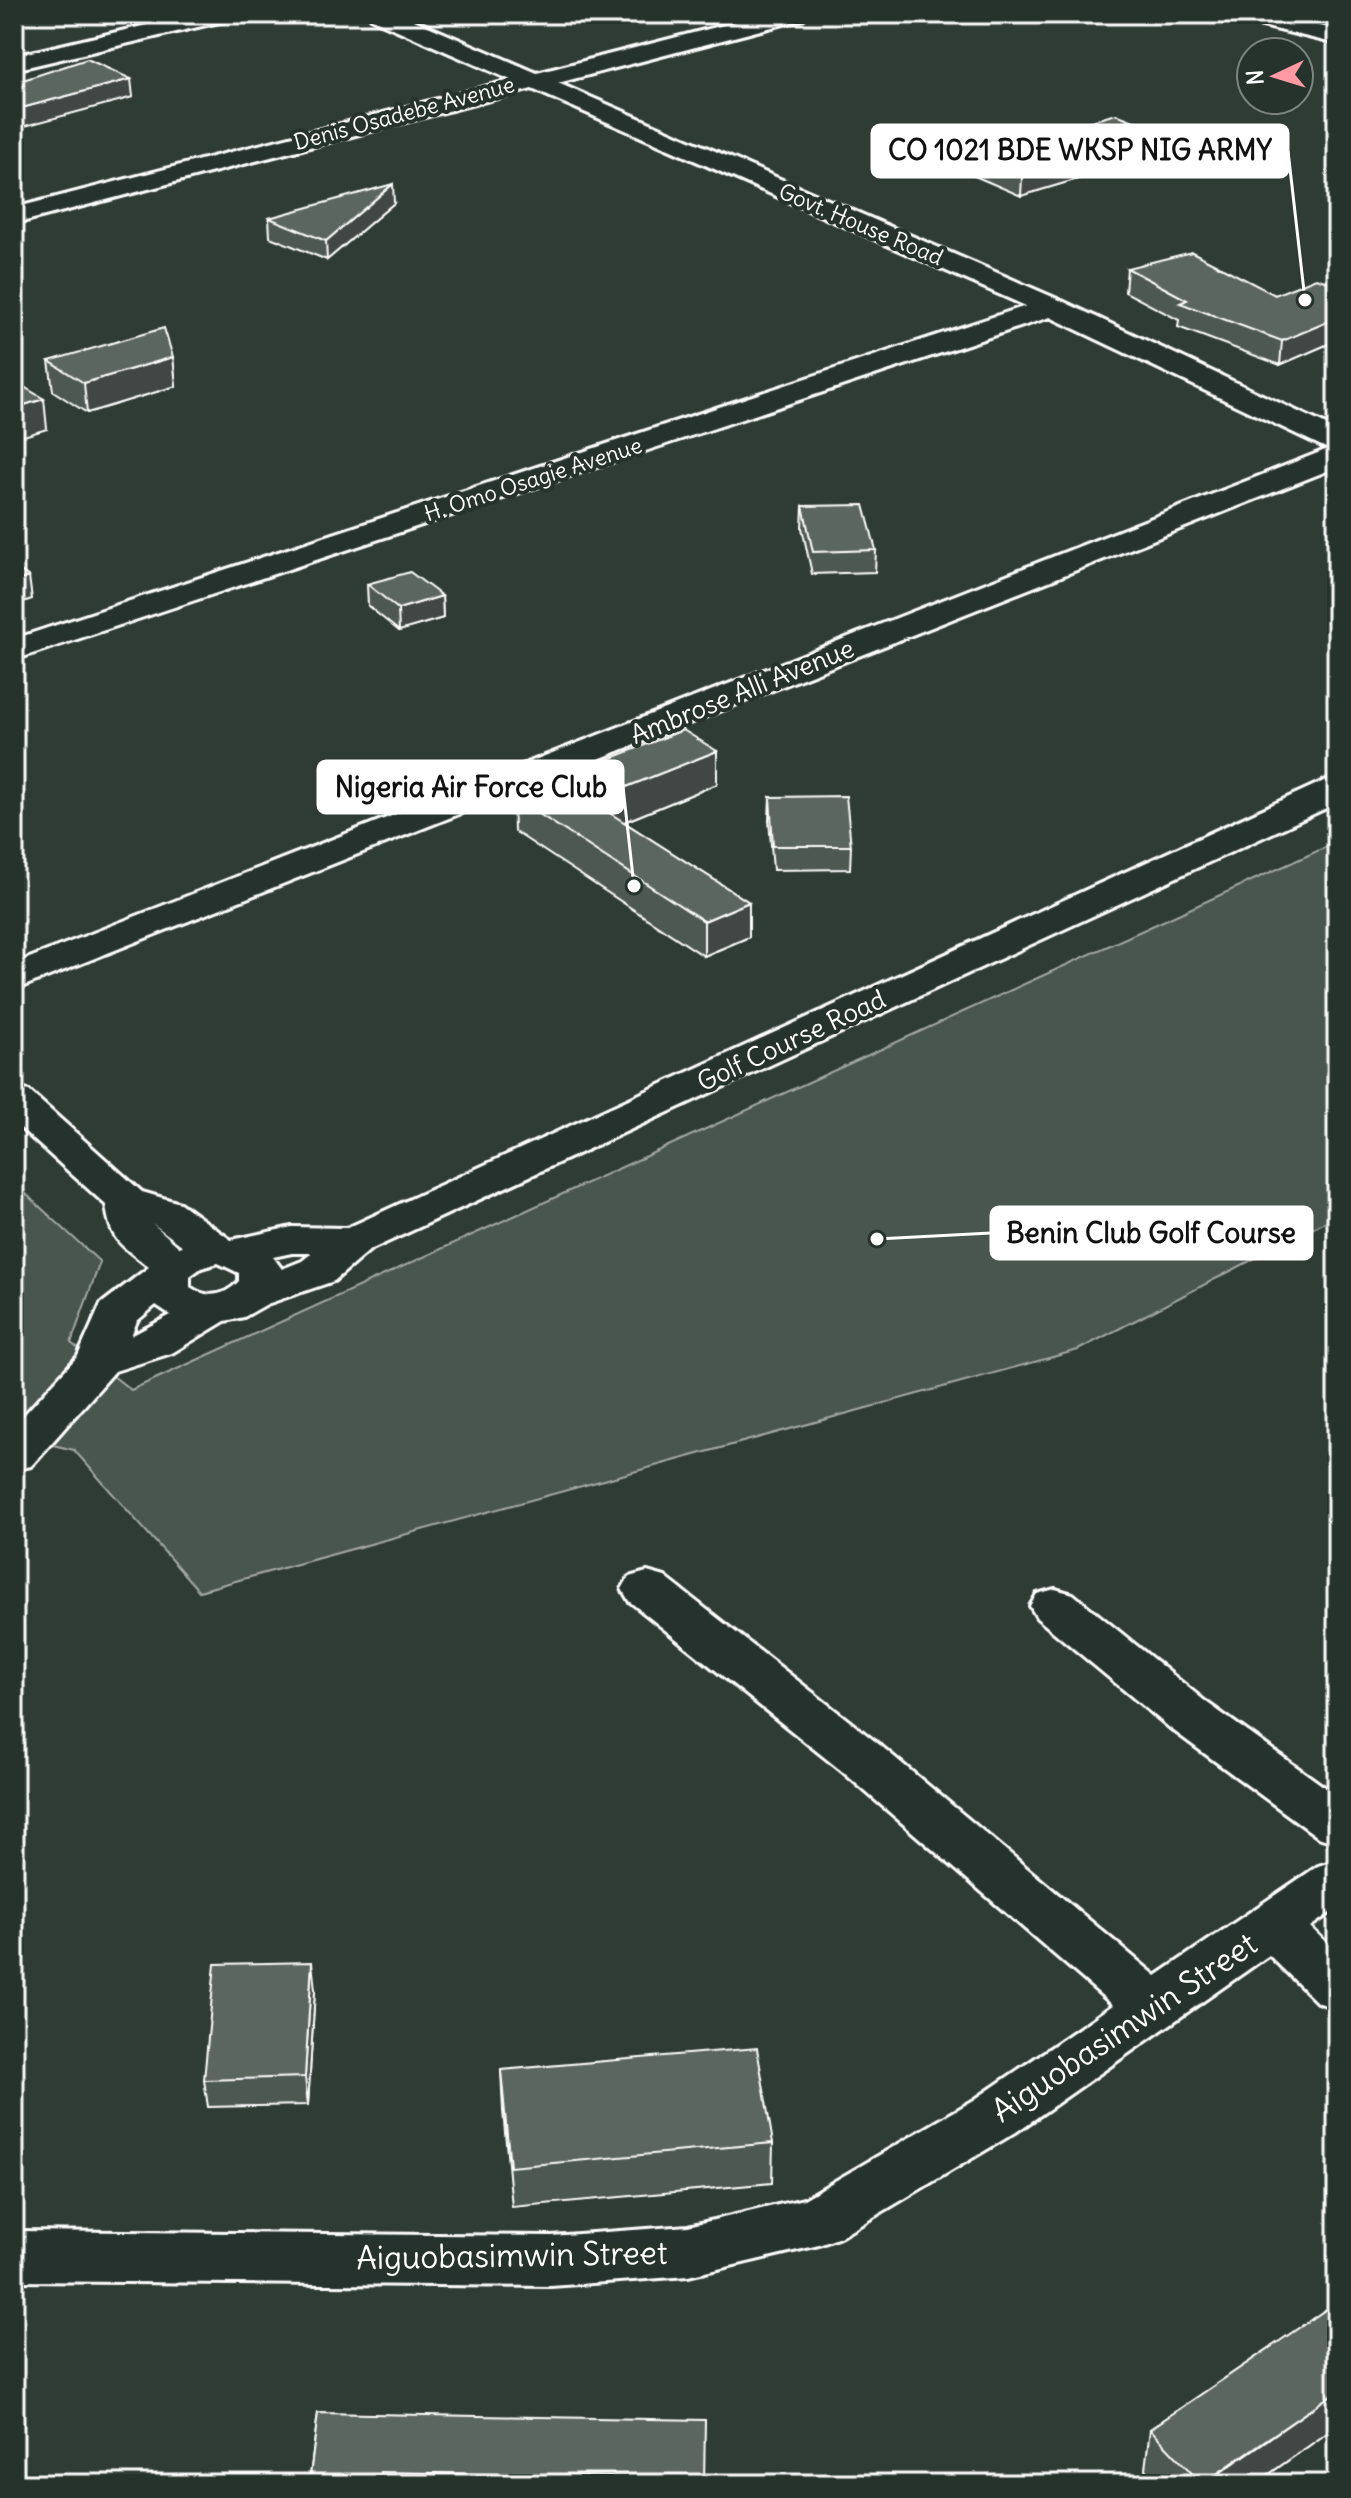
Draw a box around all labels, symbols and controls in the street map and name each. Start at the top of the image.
north arrow [1235,36,1315,116]
text: N [1241,69,1270,86]
street label: Denis Osadebe Avenue [290,70,518,156]
callout: CO 1021 BDE WKSP NIG ARMY [872,125,1288,177]
text: CO 1021 BDE WKSP NIG ARMY [888,132,1272,168]
street label: Govt. House Road [775,177,947,271]
street label: H. Omo Osagie Avenue [421,431,645,527]
street label: Ambrose Alli Avenue [625,631,859,751]
callout: Nigeria Air Force Club [318,761,623,813]
text: Nigeria Air Force Club [335,769,607,805]
street label: Golf Course Road [692,982,890,1098]
callout: Benin Club Golf Course [991,1207,1312,1259]
text: Benin Club Golf Course [1006,1215,1296,1251]
street label: Aiguobasimwin Street [983,1923,1265,2131]
street label: Aiguobasimwin Street [356,2232,668,2278]

